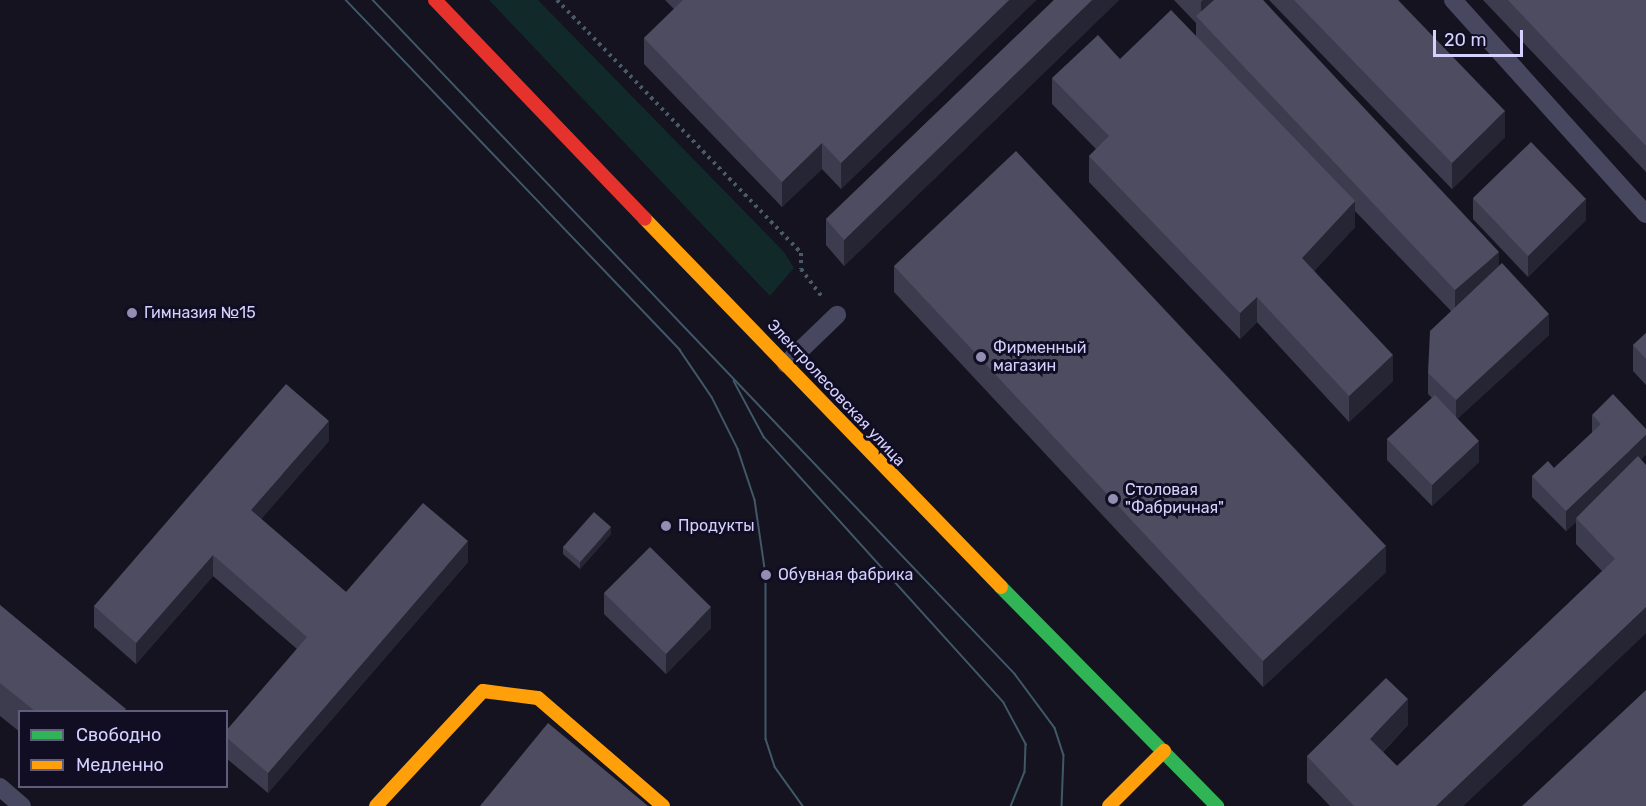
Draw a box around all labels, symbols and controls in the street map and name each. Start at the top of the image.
scale bar [1436,18,1526,56]
text: 20 m [1444,29,1486,51]
place label: Гимназия №15 [144,303,256,323]
marker: Гимназия №15 [125,306,139,320]
street label: Электролесовская улица [763,316,909,470]
place label: Фирменный магазин [993,338,1086,376]
marker: Фирменный магазин [974,350,988,364]
place label: Столовая "Фабричная" [1125,480,1224,518]
marker: Столовая "Фабричная" [1106,492,1120,506]
place label: Продукты [678,516,755,536]
marker: Продукты [659,519,673,533]
place label: Обувная фабрика [778,565,913,585]
marker: Обувная фабрика [759,568,773,582]
legend [18,710,228,788]
text: Свободно [76,724,161,746]
text: Медленно [76,754,164,776]

